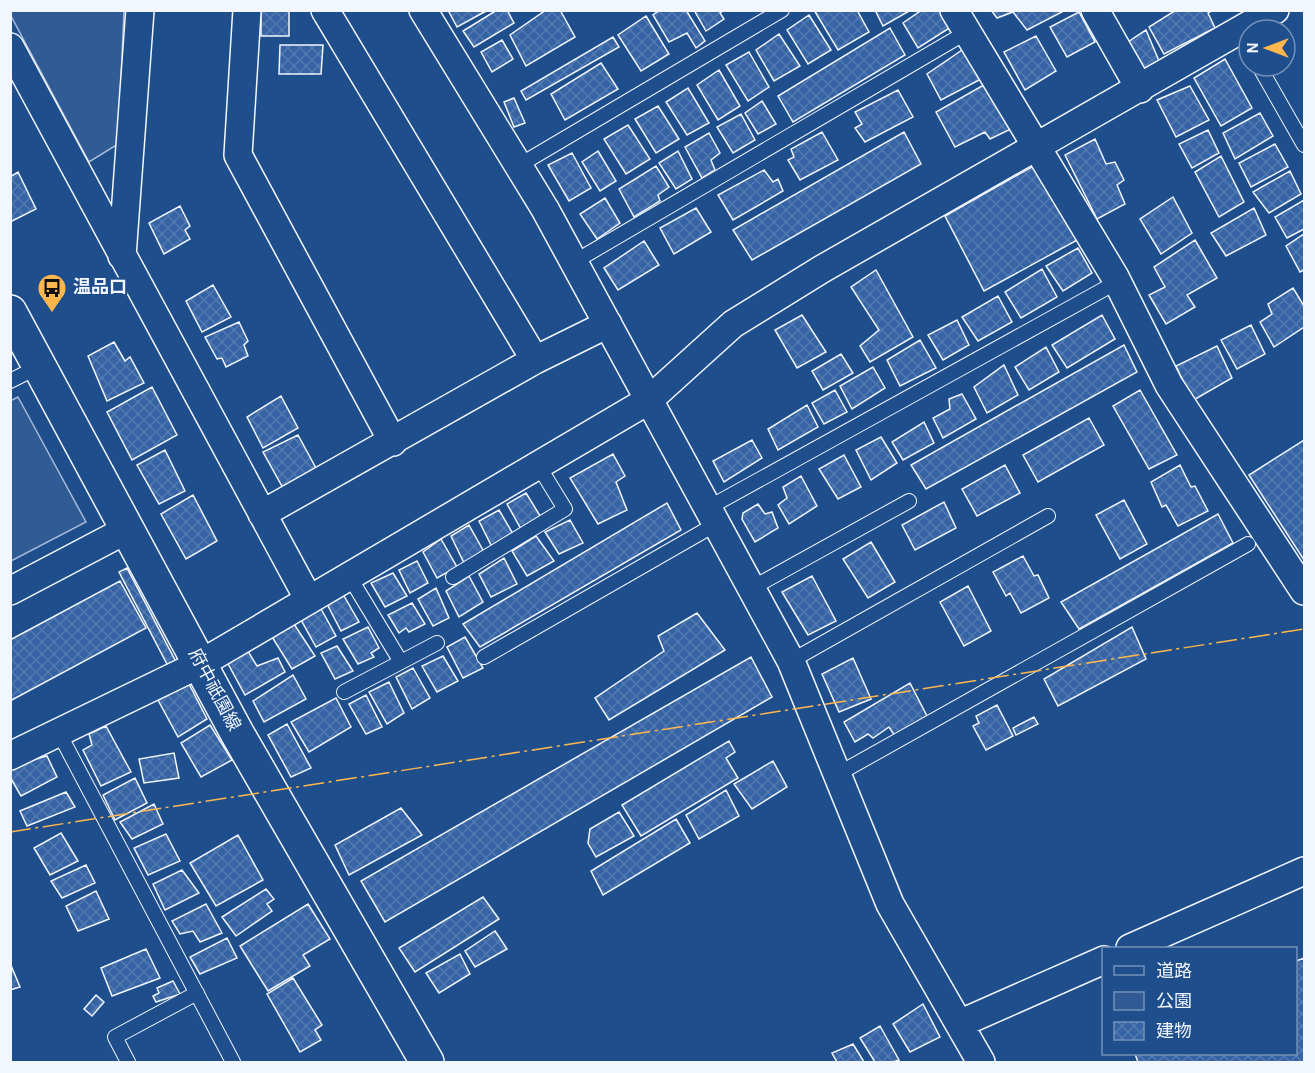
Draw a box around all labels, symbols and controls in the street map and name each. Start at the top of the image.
north arrow [1237,18,1297,78]
text: N [1245,42,1261,54]
bus stop icon: 温品口 [36,272,68,314]
place label: 温品口 [73,277,127,297]
street label: 府中祇園線 [185,645,245,734]
legend [1102,947,1297,1055]
text: 道路 [1156,961,1192,981]
text: 公園 [1156,992,1192,1011]
text: 建物 [1156,1021,1192,1041]

